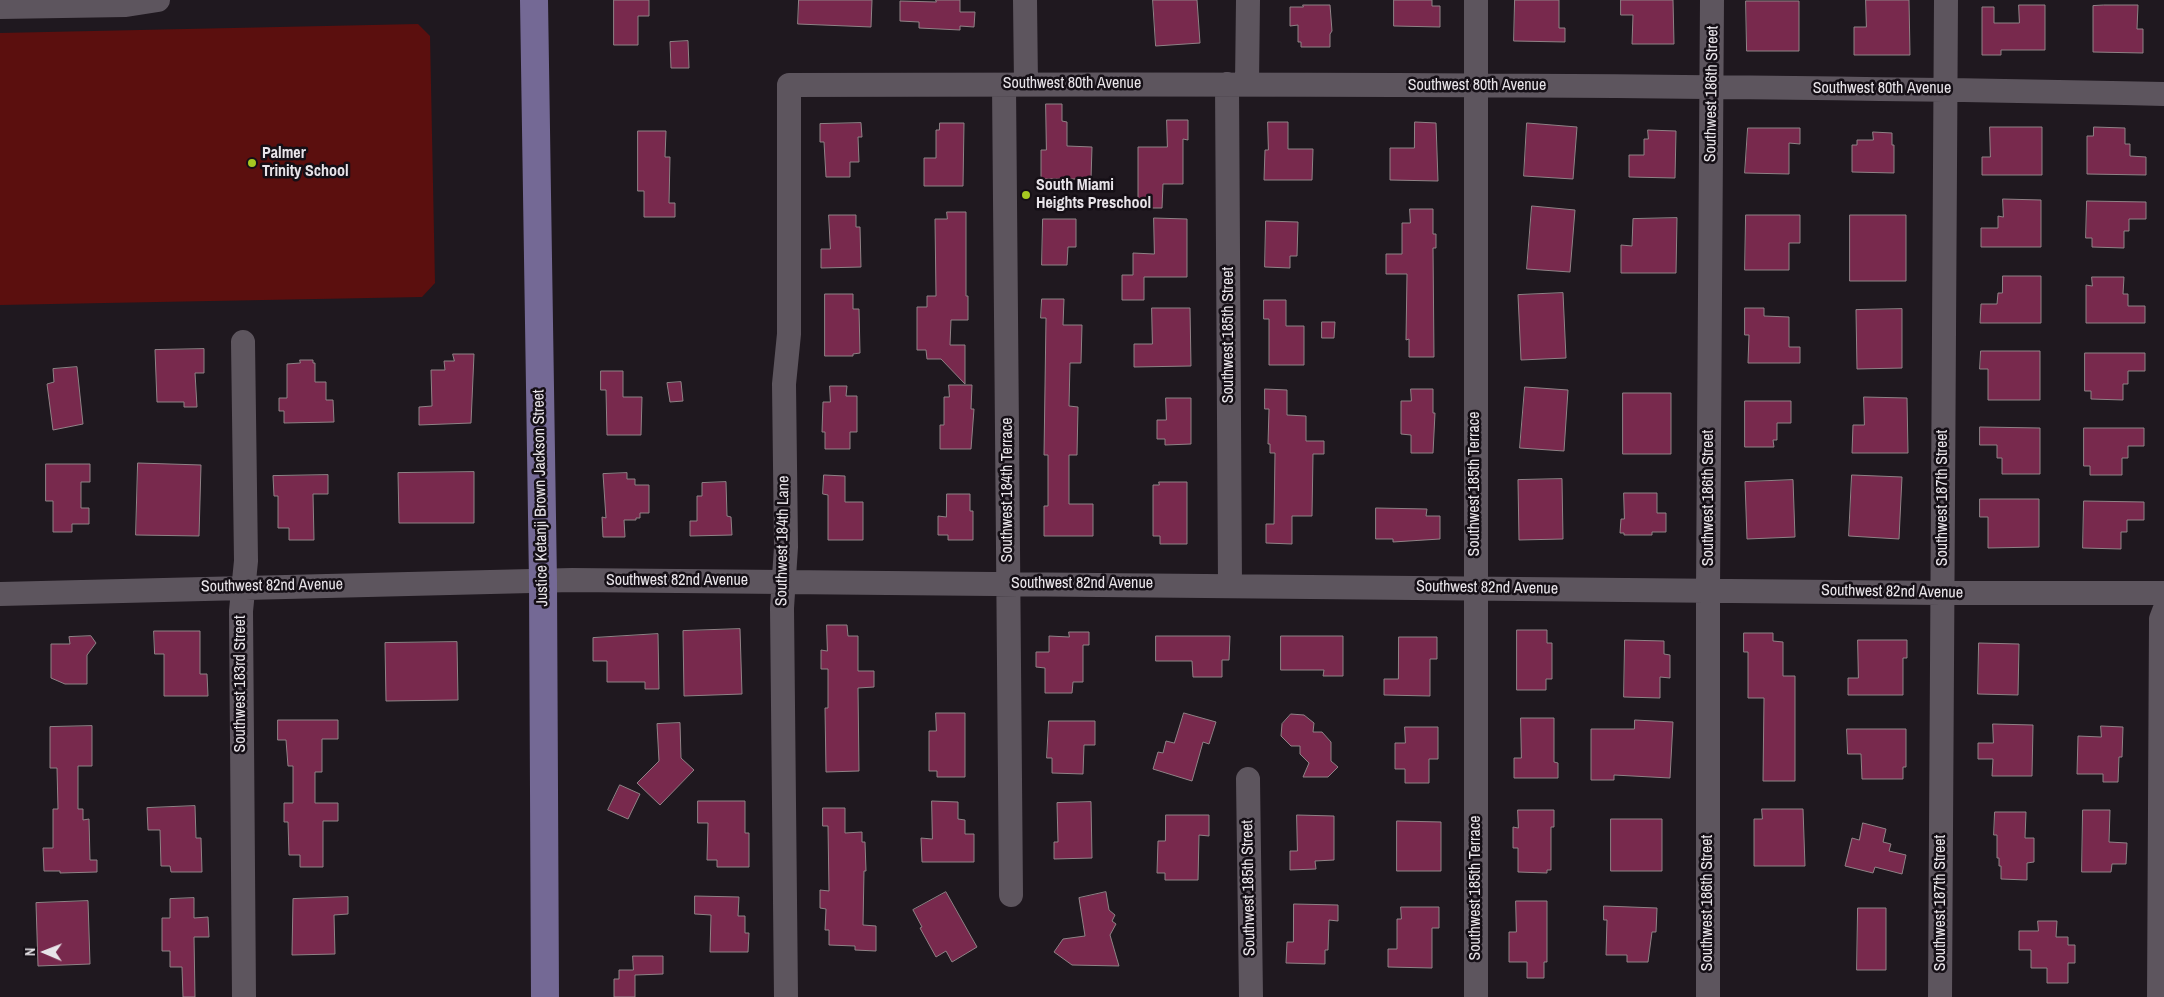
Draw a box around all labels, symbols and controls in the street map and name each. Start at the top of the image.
street label: Southwest 186th Street [1701,26,1723,162]
street label: Southwest 80th Avenue [1003,74,1141,94]
street label: Southwest 80th Avenue [1408,76,1546,96]
street label: Southwest 80th Avenue [1813,79,1951,99]
place label: Palmer Trinity School [262,144,349,182]
marker: Palmer Trinity School [246,157,258,169]
place label: South Miami Heights Preschool [1036,176,1151,214]
marker: South Miami Heights Preschool [1020,189,1032,201]
street label: Southwest 185th Street [1219,267,1239,403]
street label: Justice Ketanji Brown Jackson Street [530,389,552,607]
street label: Southwest 185th Terrace [1465,411,1485,557]
street label: Southwest 184th Terrace [998,417,1018,563]
street label: Southwest 186th Street [1699,430,1719,566]
street label: Southwest 187th Street [1933,430,1953,566]
street label: Southwest 184th Lane [772,476,794,606]
street label: Southwest 82nd Avenue [606,571,748,591]
street label: Southwest 82nd Avenue [1011,574,1153,594]
street label: Southwest 82nd Avenue [201,575,343,597]
street label: Southwest 82nd Avenue [1416,577,1558,599]
street label: Southwest 82nd Avenue [1821,581,1963,603]
street label: Southwest 183rd Street [231,615,251,753]
street label: Southwest 185th Terrace [1466,815,1486,961]
street label: Southwest 185th Street [1238,820,1260,956]
street label: Southwest 186th Street [1698,835,1718,971]
street label: Southwest 187th Street [1931,835,1951,971]
north arrow [20,927,70,977]
text: N [21,947,39,956]

